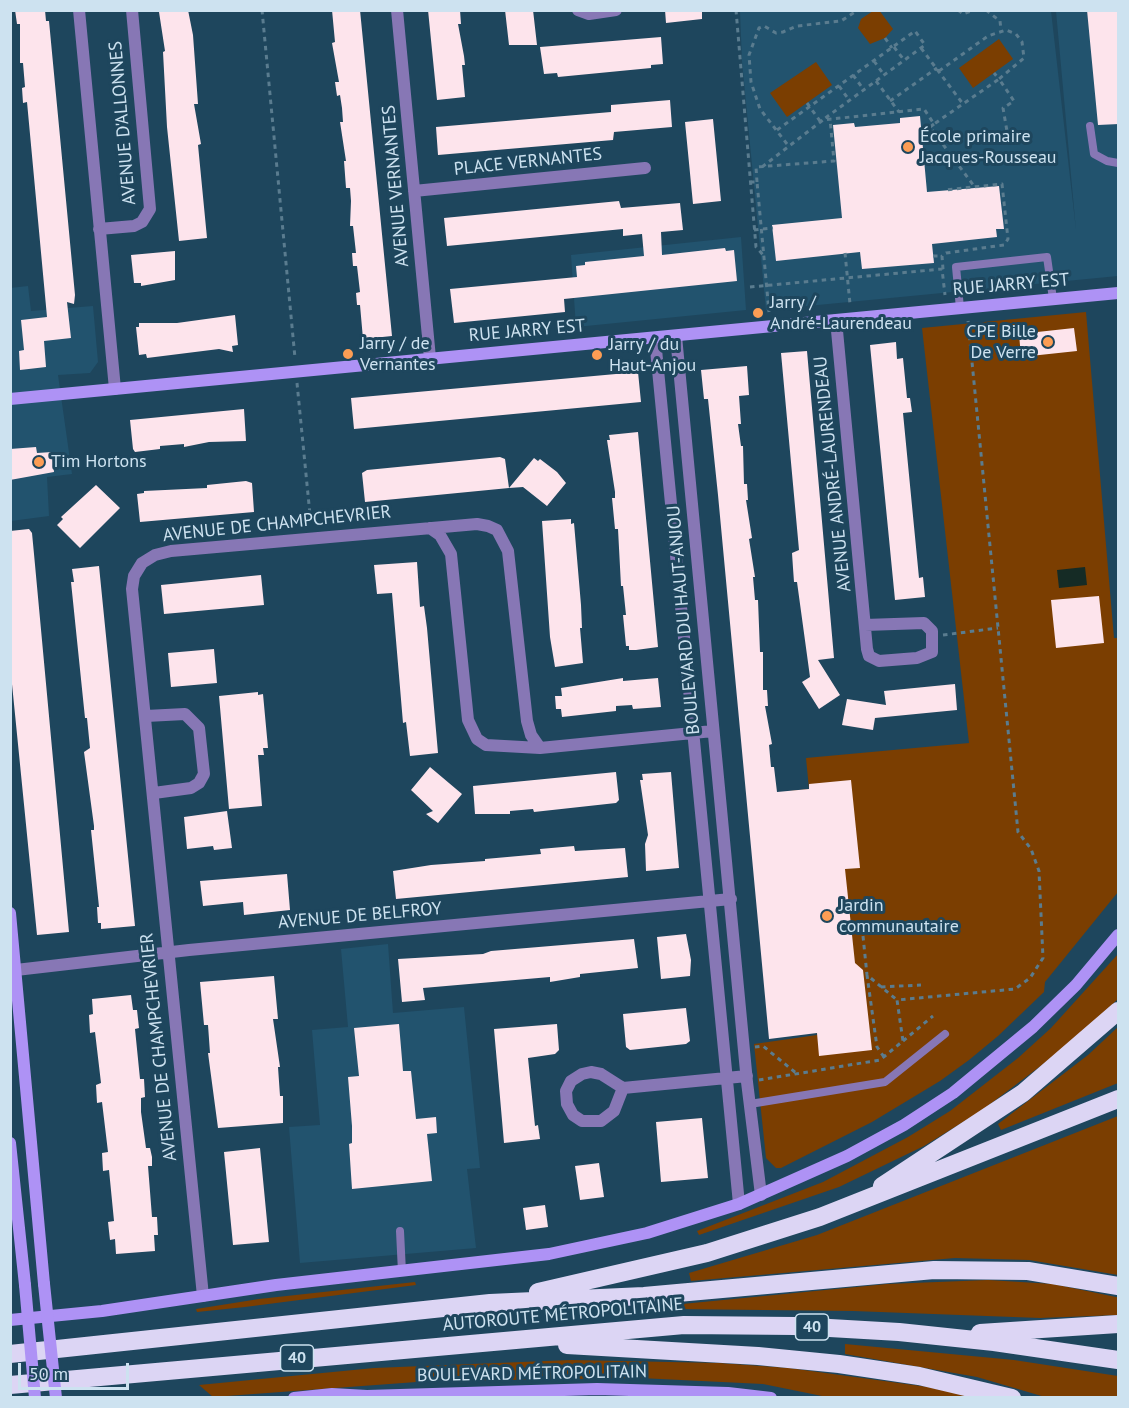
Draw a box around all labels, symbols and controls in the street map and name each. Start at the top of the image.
street label: AVENUE D'ALLONNES [105,40,141,206]
street label: AVENUE VERNANTES [378,104,414,268]
place label: École primaire Jacques-Rousseau [920,126,1057,168]
marker: École primaire Jacques-Rousseau [901,140,915,154]
street label: PLACE VERNANTES [453,143,603,181]
street label: RUE JARRY EST [952,269,1070,301]
place label: Jarry / André-Laurendeau [770,292,912,334]
marker: Jarry / André-Laurendeau [751,306,765,320]
street label: RUE JARRY EST [468,315,586,347]
place label: CPE Bille De Verre [966,321,1036,364]
place label: Jarry / de Vernantes [360,333,436,376]
place label: Jarry / du Haut-Anjou [609,334,696,376]
marker: CPE Bille De Verre [1041,335,1055,349]
marker: Jarry / de Vernantes [341,347,355,361]
marker: Jarry / du Haut-Anjou [590,348,604,362]
street label: AVENUE ANDRÉ-LAURENDEAU [810,355,856,593]
place label: Tim Hortons [51,451,147,473]
marker: Tim Hortons [32,455,46,469]
street label: AVENUE DE CHAMPCHEVRIER [162,501,392,547]
street label: BOULEVARD DU HAUT-ANJOU [663,504,705,736]
place label: Jardin communautaire [839,895,959,938]
street label: AVENUE DE BELFROY [277,898,443,934]
marker: Jardin communautaire [820,909,834,923]
street label: AVENUE DE CHAMPCHEVRIER [136,932,182,1162]
street label: AUTOROUTE MÉTROPOLITAINE [442,1294,684,1336]
road number: 40 [796,1314,828,1340]
road number: 40 [280,1345,314,1371]
scale bar [21,1351,132,1389]
street label: BOULEVARD MÉTROPOLITAIN [417,1361,647,1387]
text: 50 m [29,1362,68,1385]

